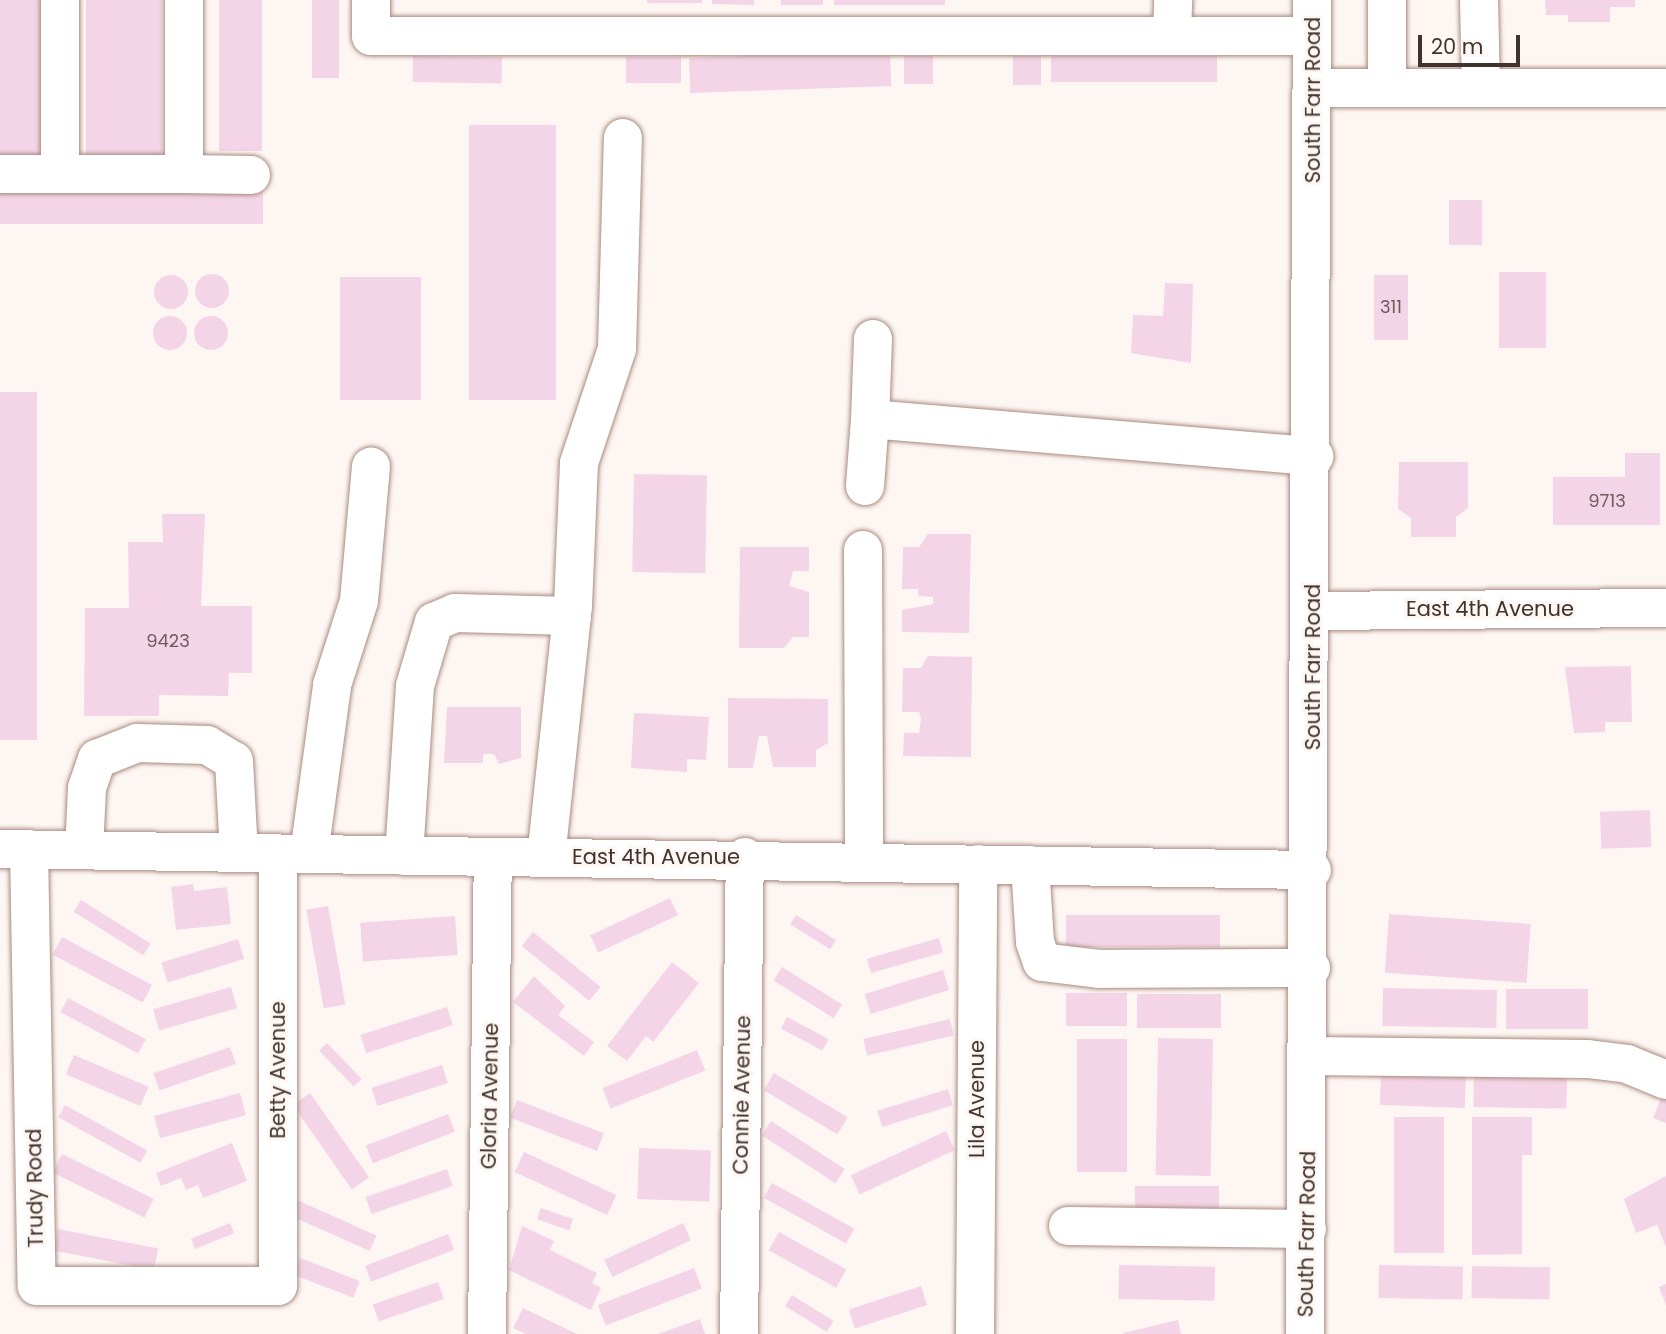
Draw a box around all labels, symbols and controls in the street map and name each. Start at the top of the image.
street label: South Farr Road [1300,17,1326,183]
scale bar [1421,21,1522,65]
text: 20 m [1431,32,1484,61]
house number: 311 [1380,296,1402,318]
house number: 9713 [1588,490,1626,512]
street label: South Farr Road [1300,584,1326,750]
street label: East 4th Avenue [1406,596,1574,622]
house number: 9423 [146,630,190,652]
street label: East 4th Avenue [572,844,740,870]
street label: Betty Avenue [265,1001,291,1139]
street label: Connie Avenue [728,1015,756,1175]
street label: Gloria Avenue [476,1022,504,1170]
street label: Lila Avenue [964,1040,990,1158]
street label: Trudy Road [21,1128,49,1248]
street label: South Farr Road [1293,1151,1321,1317]

